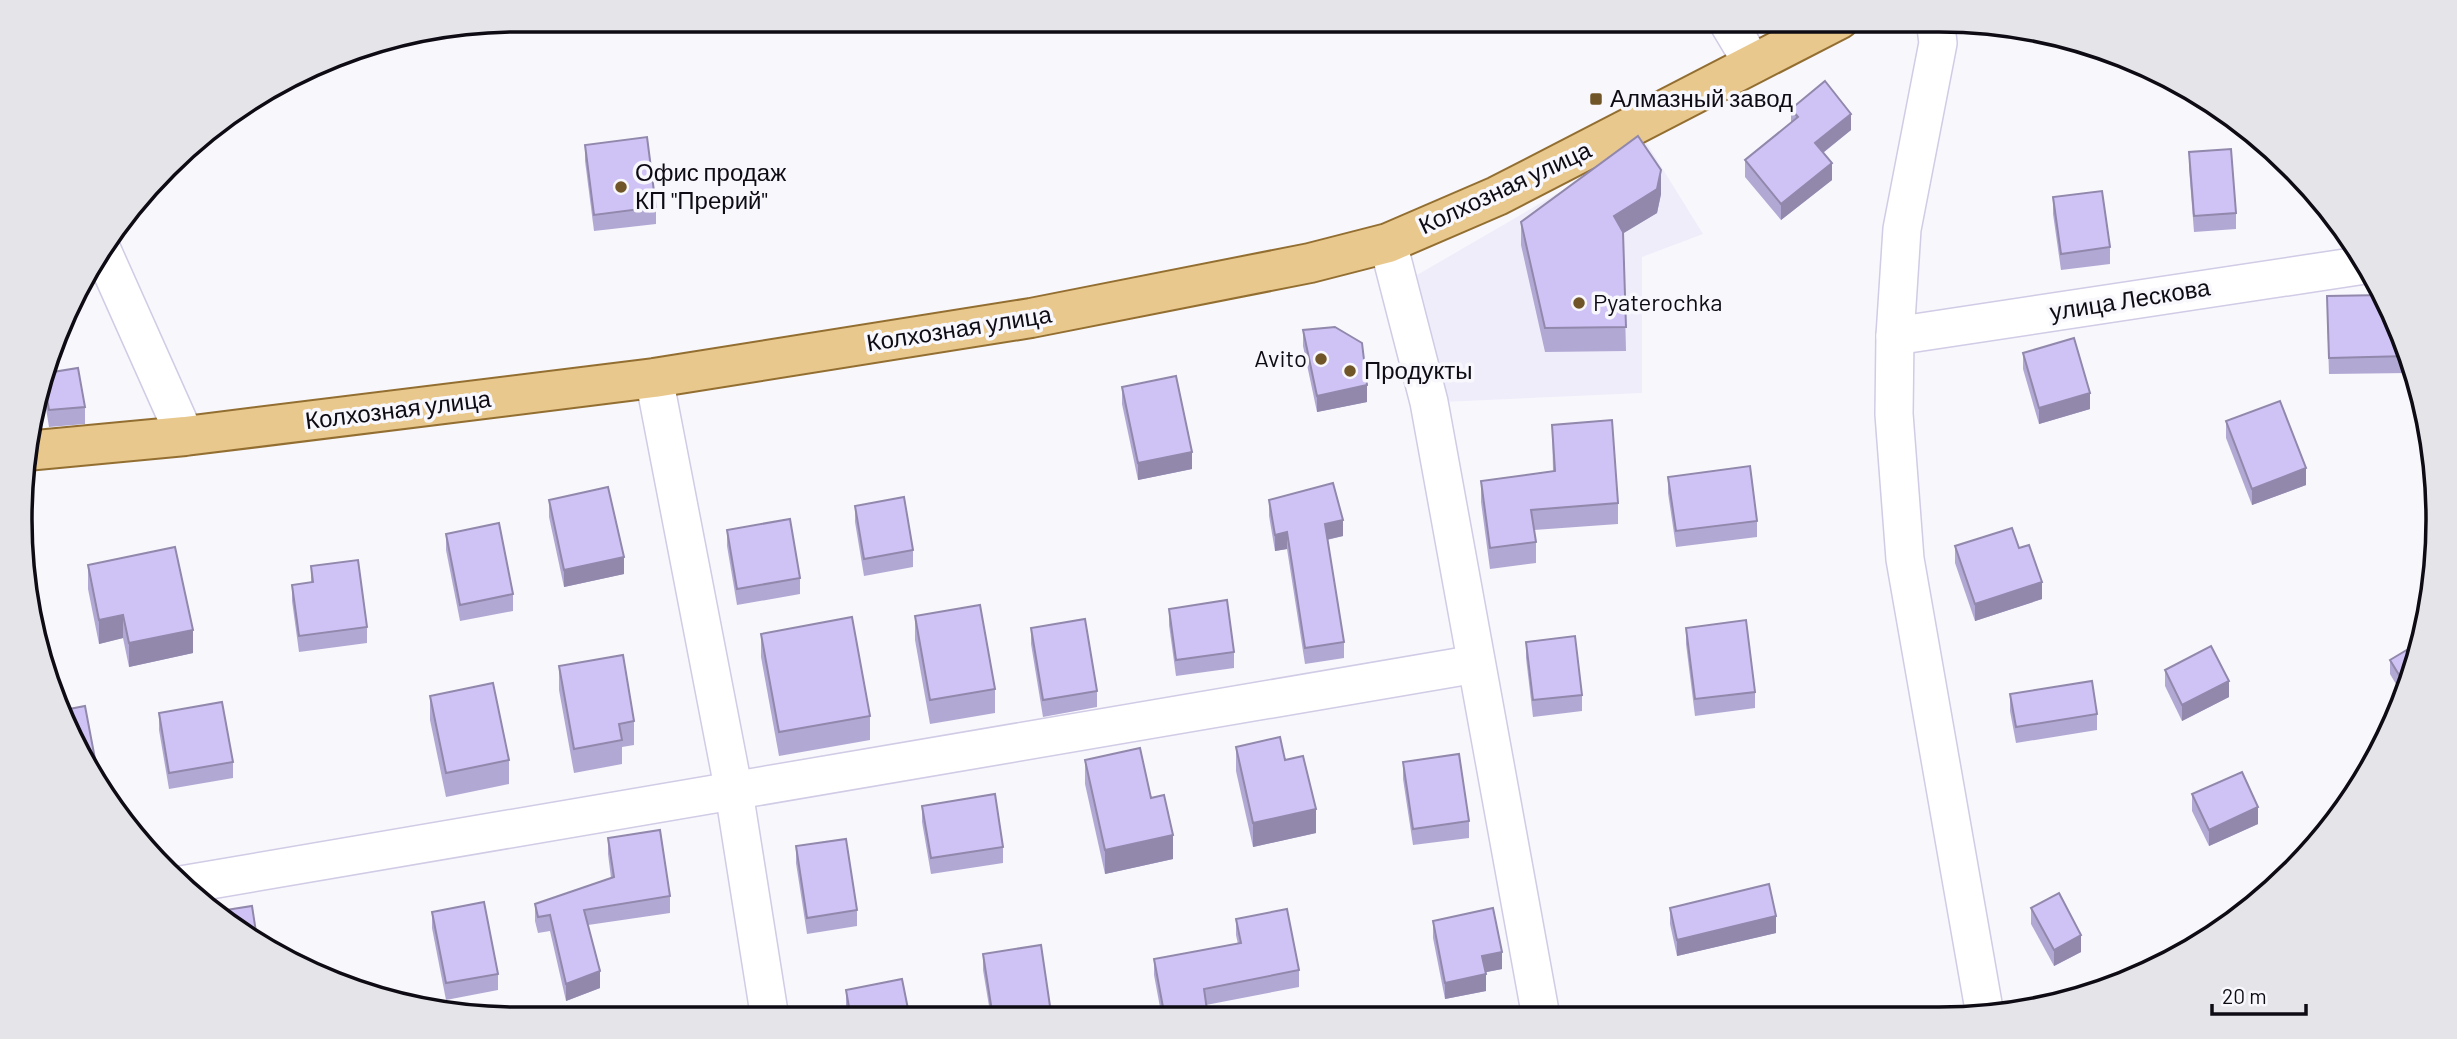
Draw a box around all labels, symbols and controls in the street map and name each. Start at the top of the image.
place label: Алмазный завод [1610,83,1793,112]
marker: Алмазный завод [1588,91,1604,107]
street label: Колхозная улица [1413,134,1596,239]
place label: Офис продаж КП "Прерий" [635,157,786,214]
marker: Офис продаж КП "Прерий" [613,179,629,195]
street label: улица Лескова [2048,271,2213,325]
place label: Pyaterochka [1593,287,1723,316]
marker: Pyaterochka [1571,295,1587,311]
street label: Колхозная улица [864,298,1054,356]
place label: Avito [1254,343,1307,372]
marker: Avito [1313,351,1329,367]
place label: Продукты [1364,355,1472,384]
marker: Продукты [1342,363,1358,379]
street label: Колхозная улица [303,383,493,434]
scale bar [2212,972,2306,1016]
text: 20 m [2222,983,2267,1008]

